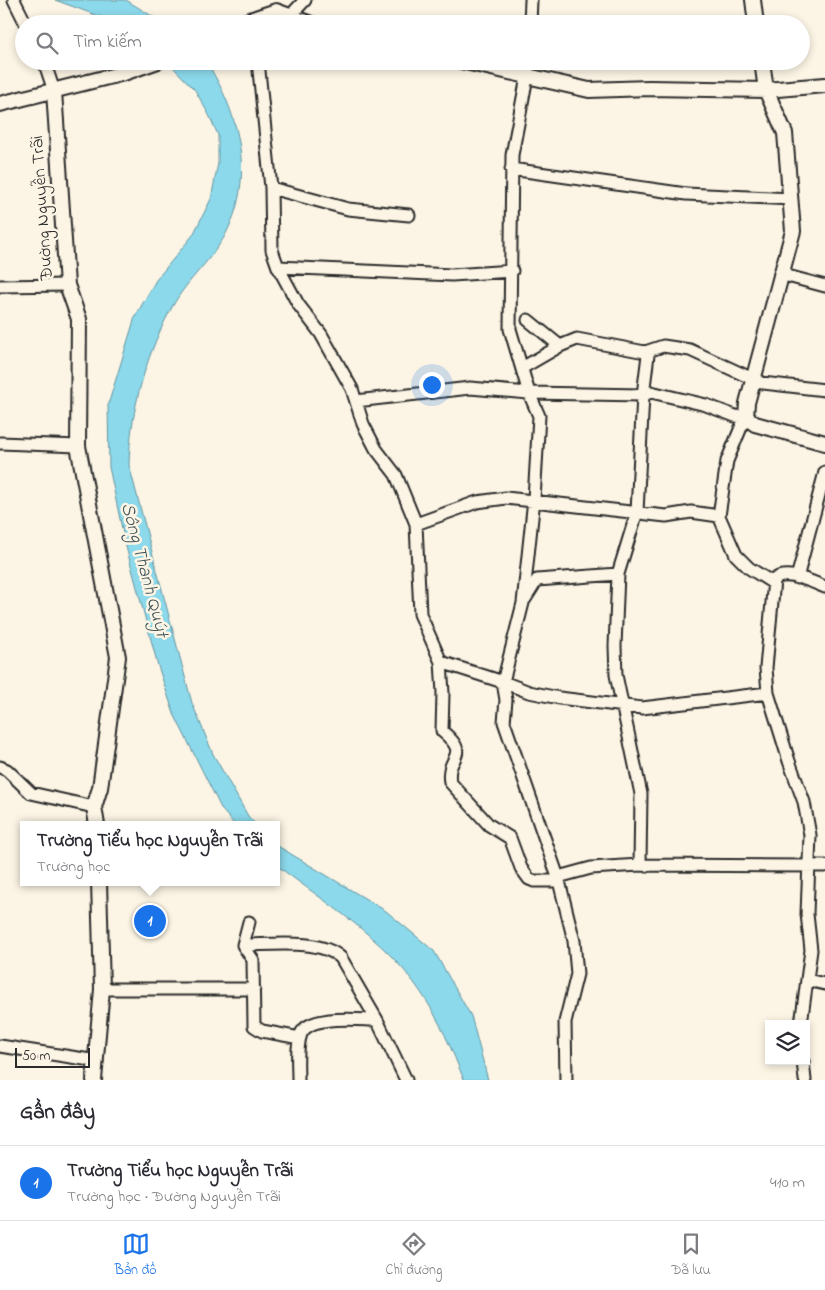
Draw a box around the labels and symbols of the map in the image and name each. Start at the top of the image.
street label: Đường Nguyễn Trãi [25,135,62,282]
your location [419,372,445,398]
water label: Sông Thanh Quýt [112,500,175,642]
pin: 1 [134,902,166,940]
scale bar [15,1045,90,1068]

